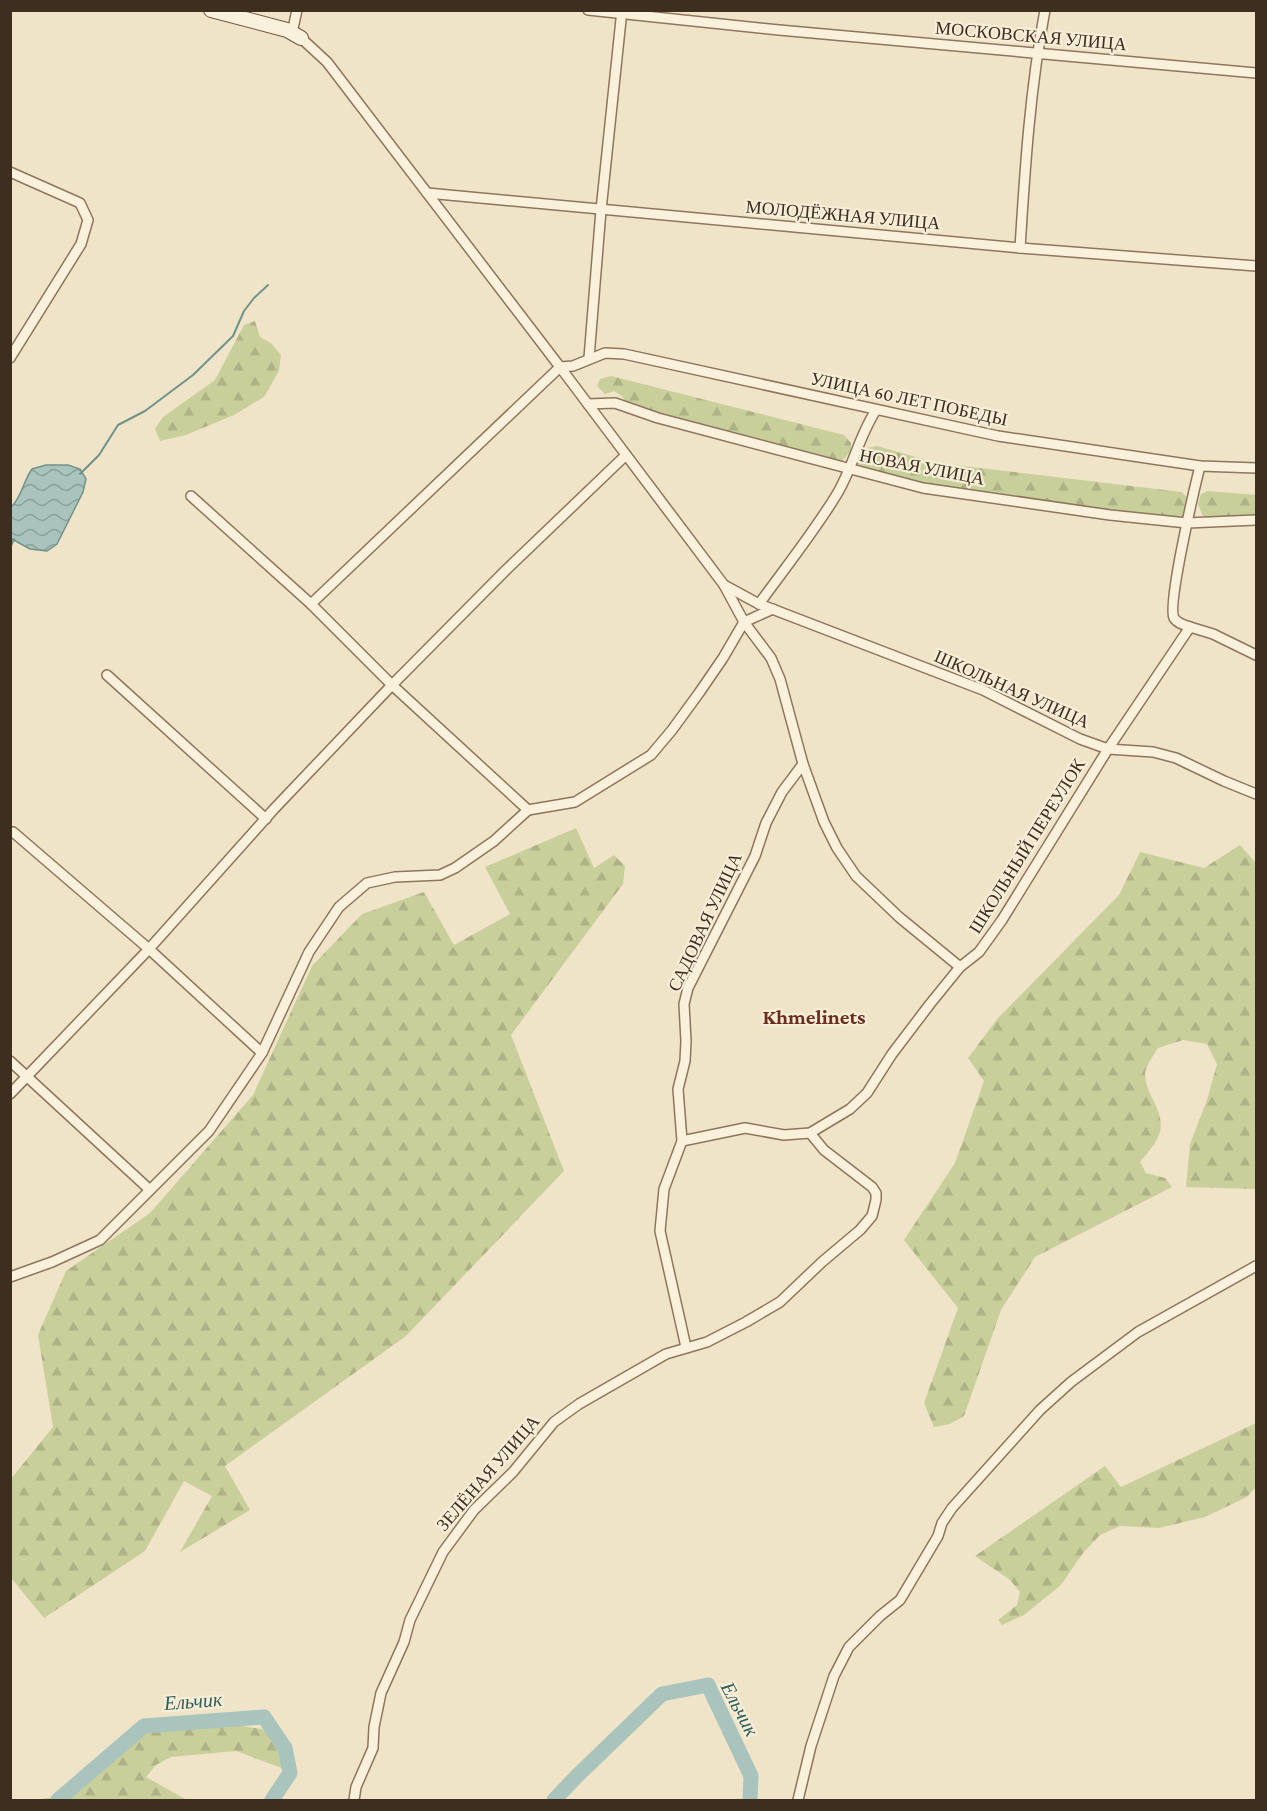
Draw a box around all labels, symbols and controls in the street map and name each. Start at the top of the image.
street label: МОСКОВСКАЯ УЛИЦА [934,18,1128,54]
street label: МОЛОДЁЖНАЯ УЛИЦА [745,197,941,233]
street label: УЛИЦА 60 ЛЕТ ПОБЕДЫ [809,368,1010,430]
street label: НОВАЯ УЛИЦА [858,445,986,489]
street label: ШКОЛЬНАЯ УЛИЦА [931,646,1093,732]
street label: ШКОЛЬНЫЙ ПЕРЕУЛОК [965,754,1090,937]
street label: САДОВАЯ УЛИЦА [664,850,746,994]
district label: Khmelinets [763,1005,866,1029]
street label: ЗЕЛЁНАЯ УЛИЦА [432,1411,544,1535]
water label: Ельчик [716,1677,764,1740]
water label: Ельчик [162,1688,223,1714]

